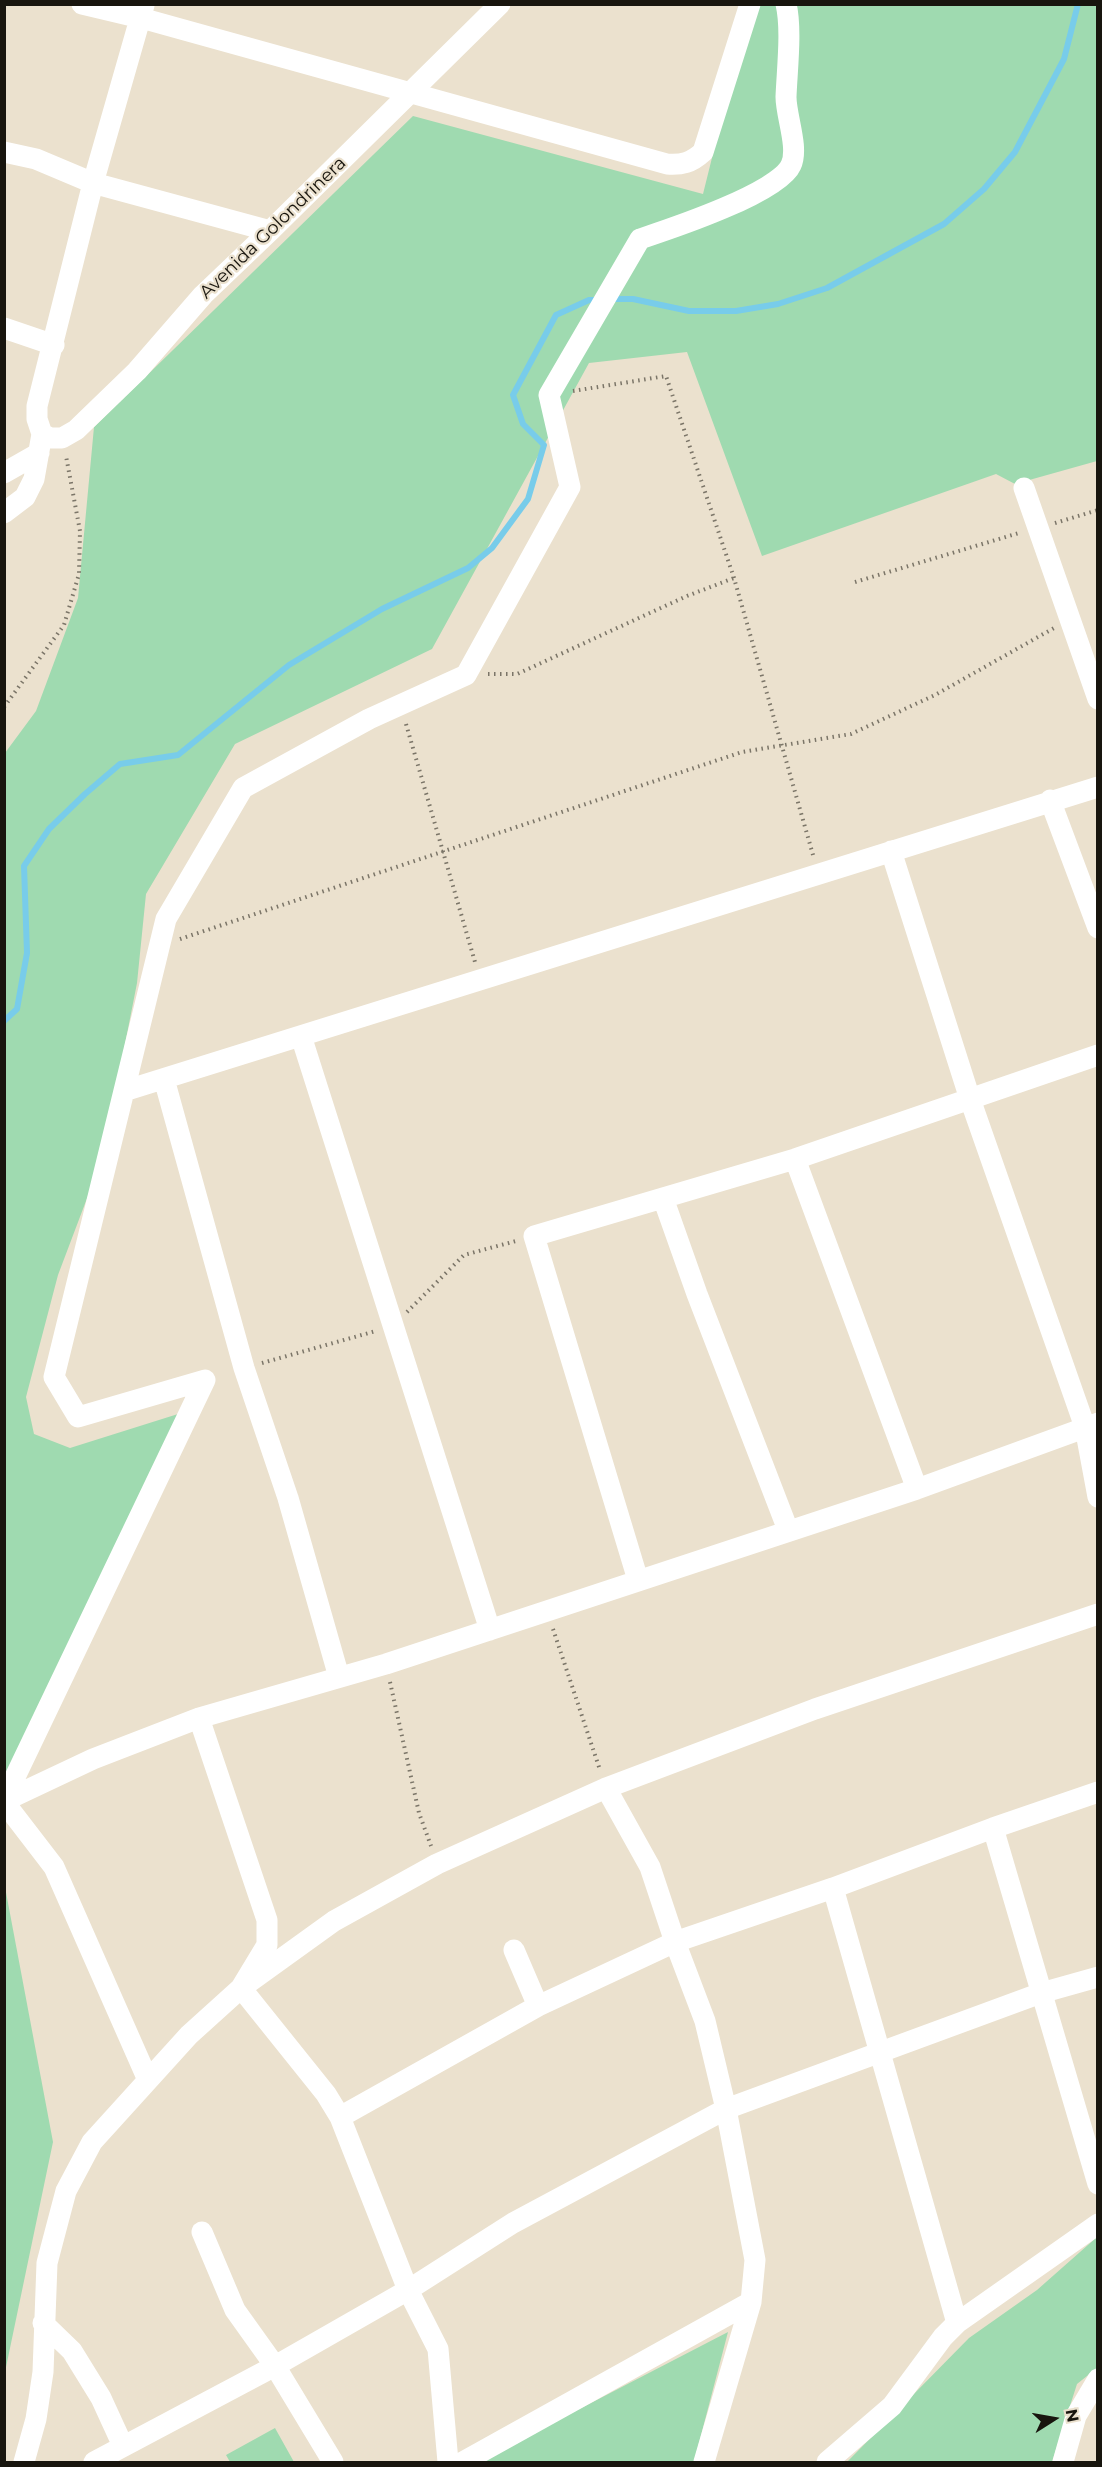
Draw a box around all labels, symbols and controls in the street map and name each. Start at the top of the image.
street label: Avenida Golondrinera [195,152,351,304]
north arrow [1024,2389,1084,2449]
text: N [1062,2407,1083,2424]

